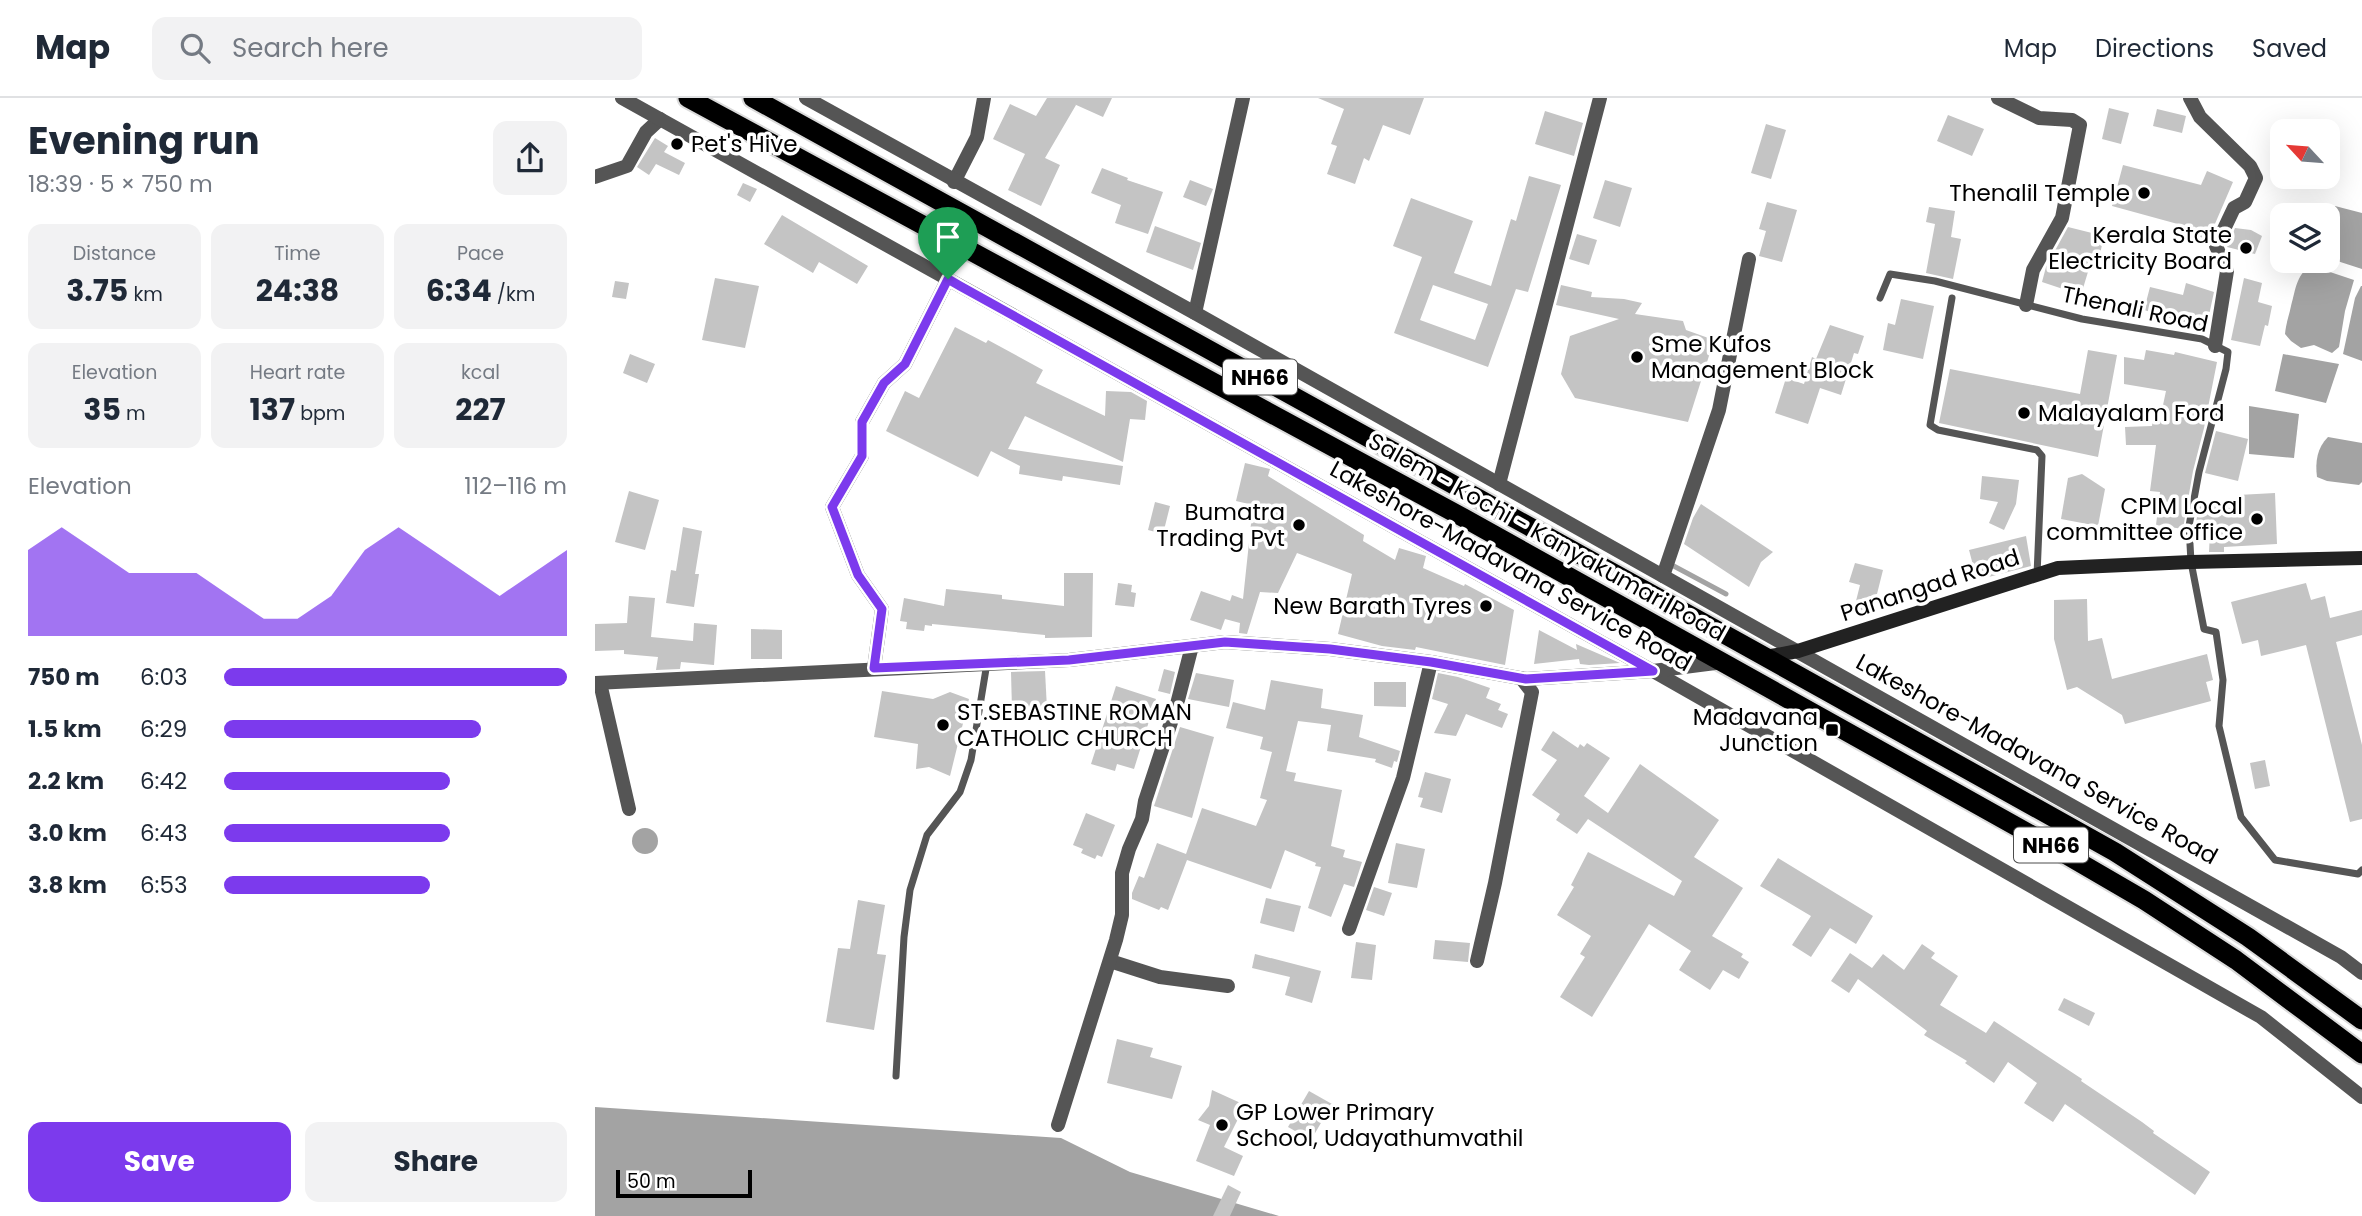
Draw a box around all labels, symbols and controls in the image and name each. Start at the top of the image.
search box [152,17,642,80]
text: Map [35,24,110,71]
icon: search [176,29,214,67]
text: Search here [232,30,389,66]
text: Map [2004,32,2057,65]
text: Directions [2095,32,2214,65]
text: Saved [2252,32,2327,65]
text: Evening run [28,114,260,167]
north arrow [2270,119,2340,189]
map controls [2270,119,2340,273]
button: share [493,121,567,195]
place label: Pet's Hive [691,128,798,160]
marker: Pet's Hive [669,136,685,152]
text: 18:39 · 5 × 750 m [28,168,213,200]
place label: Thenalil Temple [1949,177,2130,209]
marker: Thenalil Temple [2136,185,2152,201]
button: layers [2270,203,2340,273]
pin [918,207,978,279]
icon: arrive [929,218,967,256]
place label: Kerala State Electricity Board [2048,219,2232,277]
text: Distance [73,240,156,267]
text: Time [274,240,321,267]
text: Pace [457,240,504,267]
marker: Kerala State Electricity Board [2238,240,2254,256]
text: 3.75 [66,269,128,312]
text: 24:38 [256,269,339,312]
text: 6:34 [426,269,492,312]
street label: Thenali Road [2059,278,2211,340]
text: km [128,281,163,308]
text: /km [492,281,535,308]
place label: Sme Kufos Management Block [1651,328,1874,386]
marker: Sme Kufos Management Block [1629,349,1645,365]
text: Elevation [72,359,157,386]
text: Heart rate [250,359,345,386]
text: kcal [461,359,500,386]
road number: NH66 [1223,360,1297,394]
text: 35 [83,388,121,431]
text: 137 [250,388,295,431]
text: 227 [455,388,506,431]
place label: Malayalam Ford [2038,397,2225,429]
text: m [121,400,146,427]
text: bpm [295,400,345,427]
marker: Malayalam Ford [2016,405,2032,421]
street label: Salem - Kochi - Kanyakumari Road [1363,425,1731,649]
street label: Lakeshore-Madavana Service Road [1324,453,1698,679]
text: Elevation [28,470,132,502]
text: 112–116 m [464,470,567,502]
place label: CPIM Local committee office [2046,490,2243,548]
place label: Bumatra Trading Pvt [1156,496,1285,554]
marker: CPIM Local committee office [2249,511,2265,527]
marker: Bumatra Trading Pvt [1291,517,1307,533]
street label: Panangad Road [1836,541,2024,629]
place label: New Barath Tyres [1273,590,1472,622]
marker: New Barath Tyres [1478,598,1494,614]
street label: Lakeshore-Madavana Service Road [1850,646,2224,872]
text: 750 m [28,661,99,693]
text: 6:03 [140,661,188,693]
place label: ST.SEBASTINE ROMAN CATHOLIC CHURCH [957,696,1192,754]
place label: Madavana Junction [1693,701,1818,759]
text: 1.5 km [28,713,102,745]
text: 6:29 [140,713,187,745]
marker: ST.SEBASTINE ROMAN CATHOLIC CHURCH [935,717,951,733]
marker: Madavana Junction [1824,722,1840,738]
text: 2.2 km [28,765,104,797]
text: 6:42 [140,765,187,797]
text: 3.0 km [28,817,107,849]
text: 6:43 [140,817,188,849]
road number: NH66 [2014,828,2088,862]
text: 3.8 km [28,869,107,901]
text: 6:53 [140,869,188,901]
place label: GP Lower Primary School, Udayathumvathil [1236,1096,1523,1154]
marker: GP Lower Primary School, Udayathumvathil [1214,1117,1230,1133]
button: Save [28,1122,291,1202]
button: Share [305,1122,567,1202]
scale bar [616,1167,753,1199]
text: 50 m [627,1168,676,1195]

